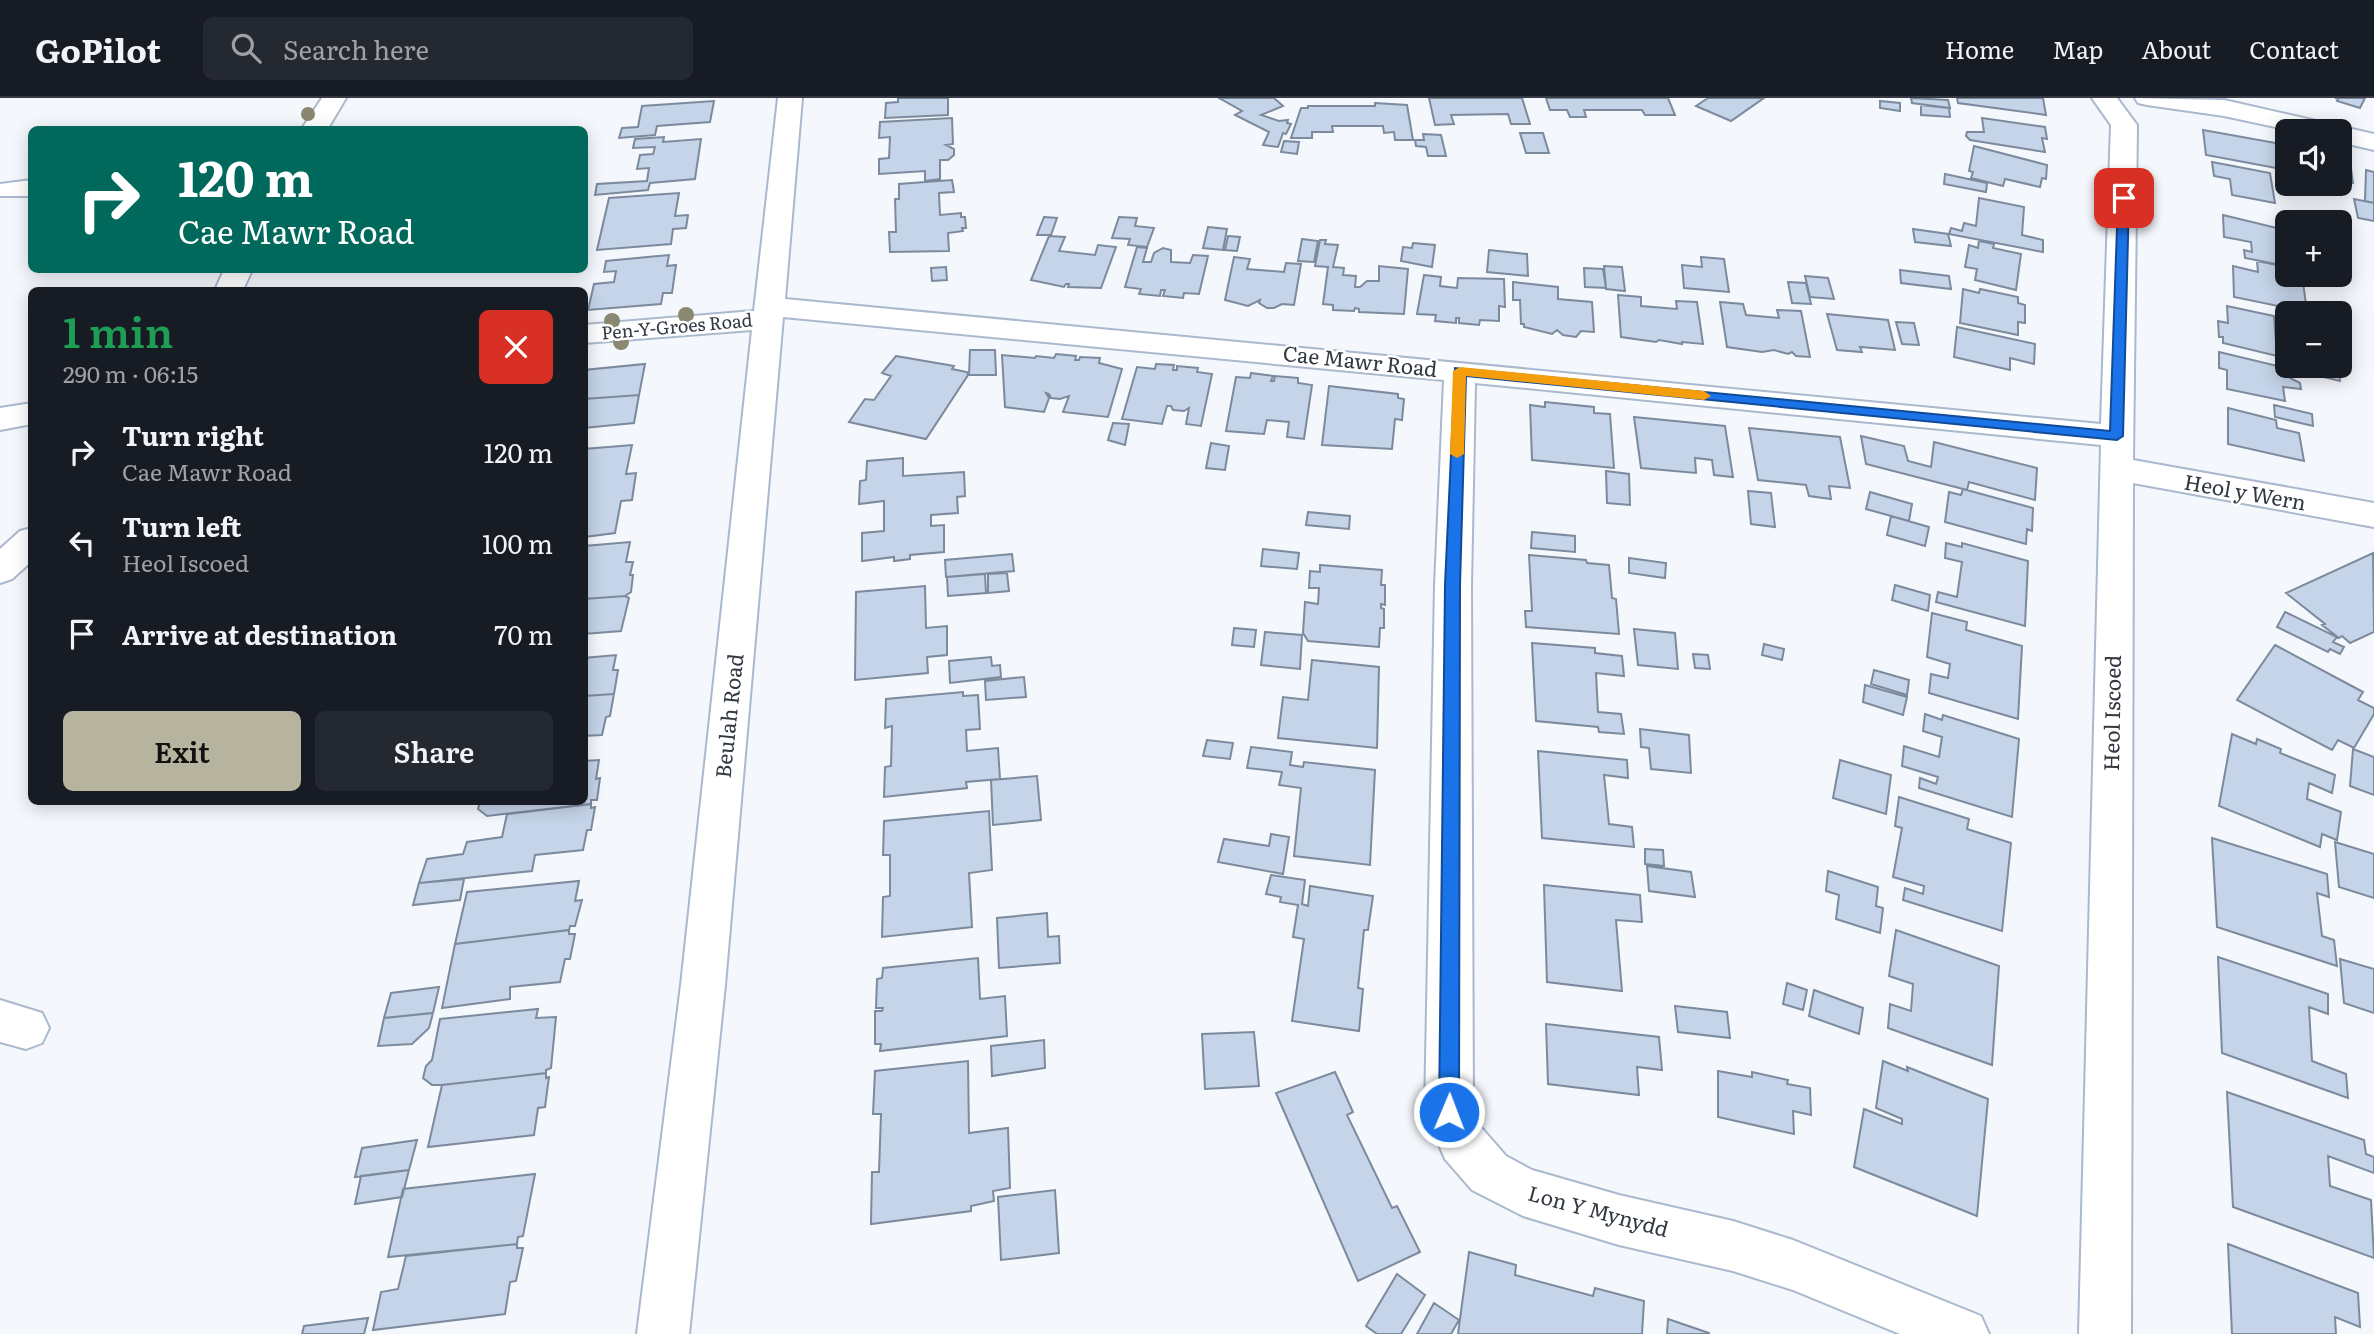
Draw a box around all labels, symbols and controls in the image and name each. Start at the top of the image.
search box [203,17,693,80]
text: GoPilot [35,24,161,73]
icon: search [227,29,265,67]
text: Search here [283,29,429,68]
text: Home [1945,31,2014,66]
text: Map [2052,31,2103,66]
text: About [2141,31,2211,66]
text: Contact [2249,31,2339,66]
map controls [2275,119,2352,378]
button: sound [2275,119,2352,196]
text: 120 m [178,139,313,212]
icon: right [63,154,154,245]
pin [2094,168,2154,228]
icon: arrive [2105,179,2143,217]
text: Cae Mawr Road [178,206,414,254]
button: + [2275,210,2352,287]
text: 1 min [63,299,173,361]
button: − [2275,301,2352,378]
street label: Pen-Y-Groes Road [600,305,754,346]
button: close [479,310,553,384]
street label: Cae Mawr Road [1282,336,1439,383]
text: 290 m · 06:15 [63,356,198,390]
text: Turn right [122,415,264,454]
text: 120 m [484,432,553,471]
icon: right [63,433,101,471]
text: Cae Mawr Road [122,454,292,488]
street label: Heol y Wern [2182,465,2309,517]
text: Turn left [122,506,241,545]
text: 100 m [482,523,553,562]
icon: left [63,524,101,562]
text: Heol Iscoed [122,545,249,579]
text: Arrive at destination [122,614,397,653]
text: 70 m [494,614,553,653]
icon: arrive [63,615,101,653]
street label: Beulah Road [706,652,749,780]
street label: Heol Iscoed [2094,655,2127,771]
button: Exit [63,711,301,791]
button: Share [315,711,553,791]
position arrow [1412,1075,1486,1149]
street label: Lon Y Mynydd [1525,1176,1672,1243]

